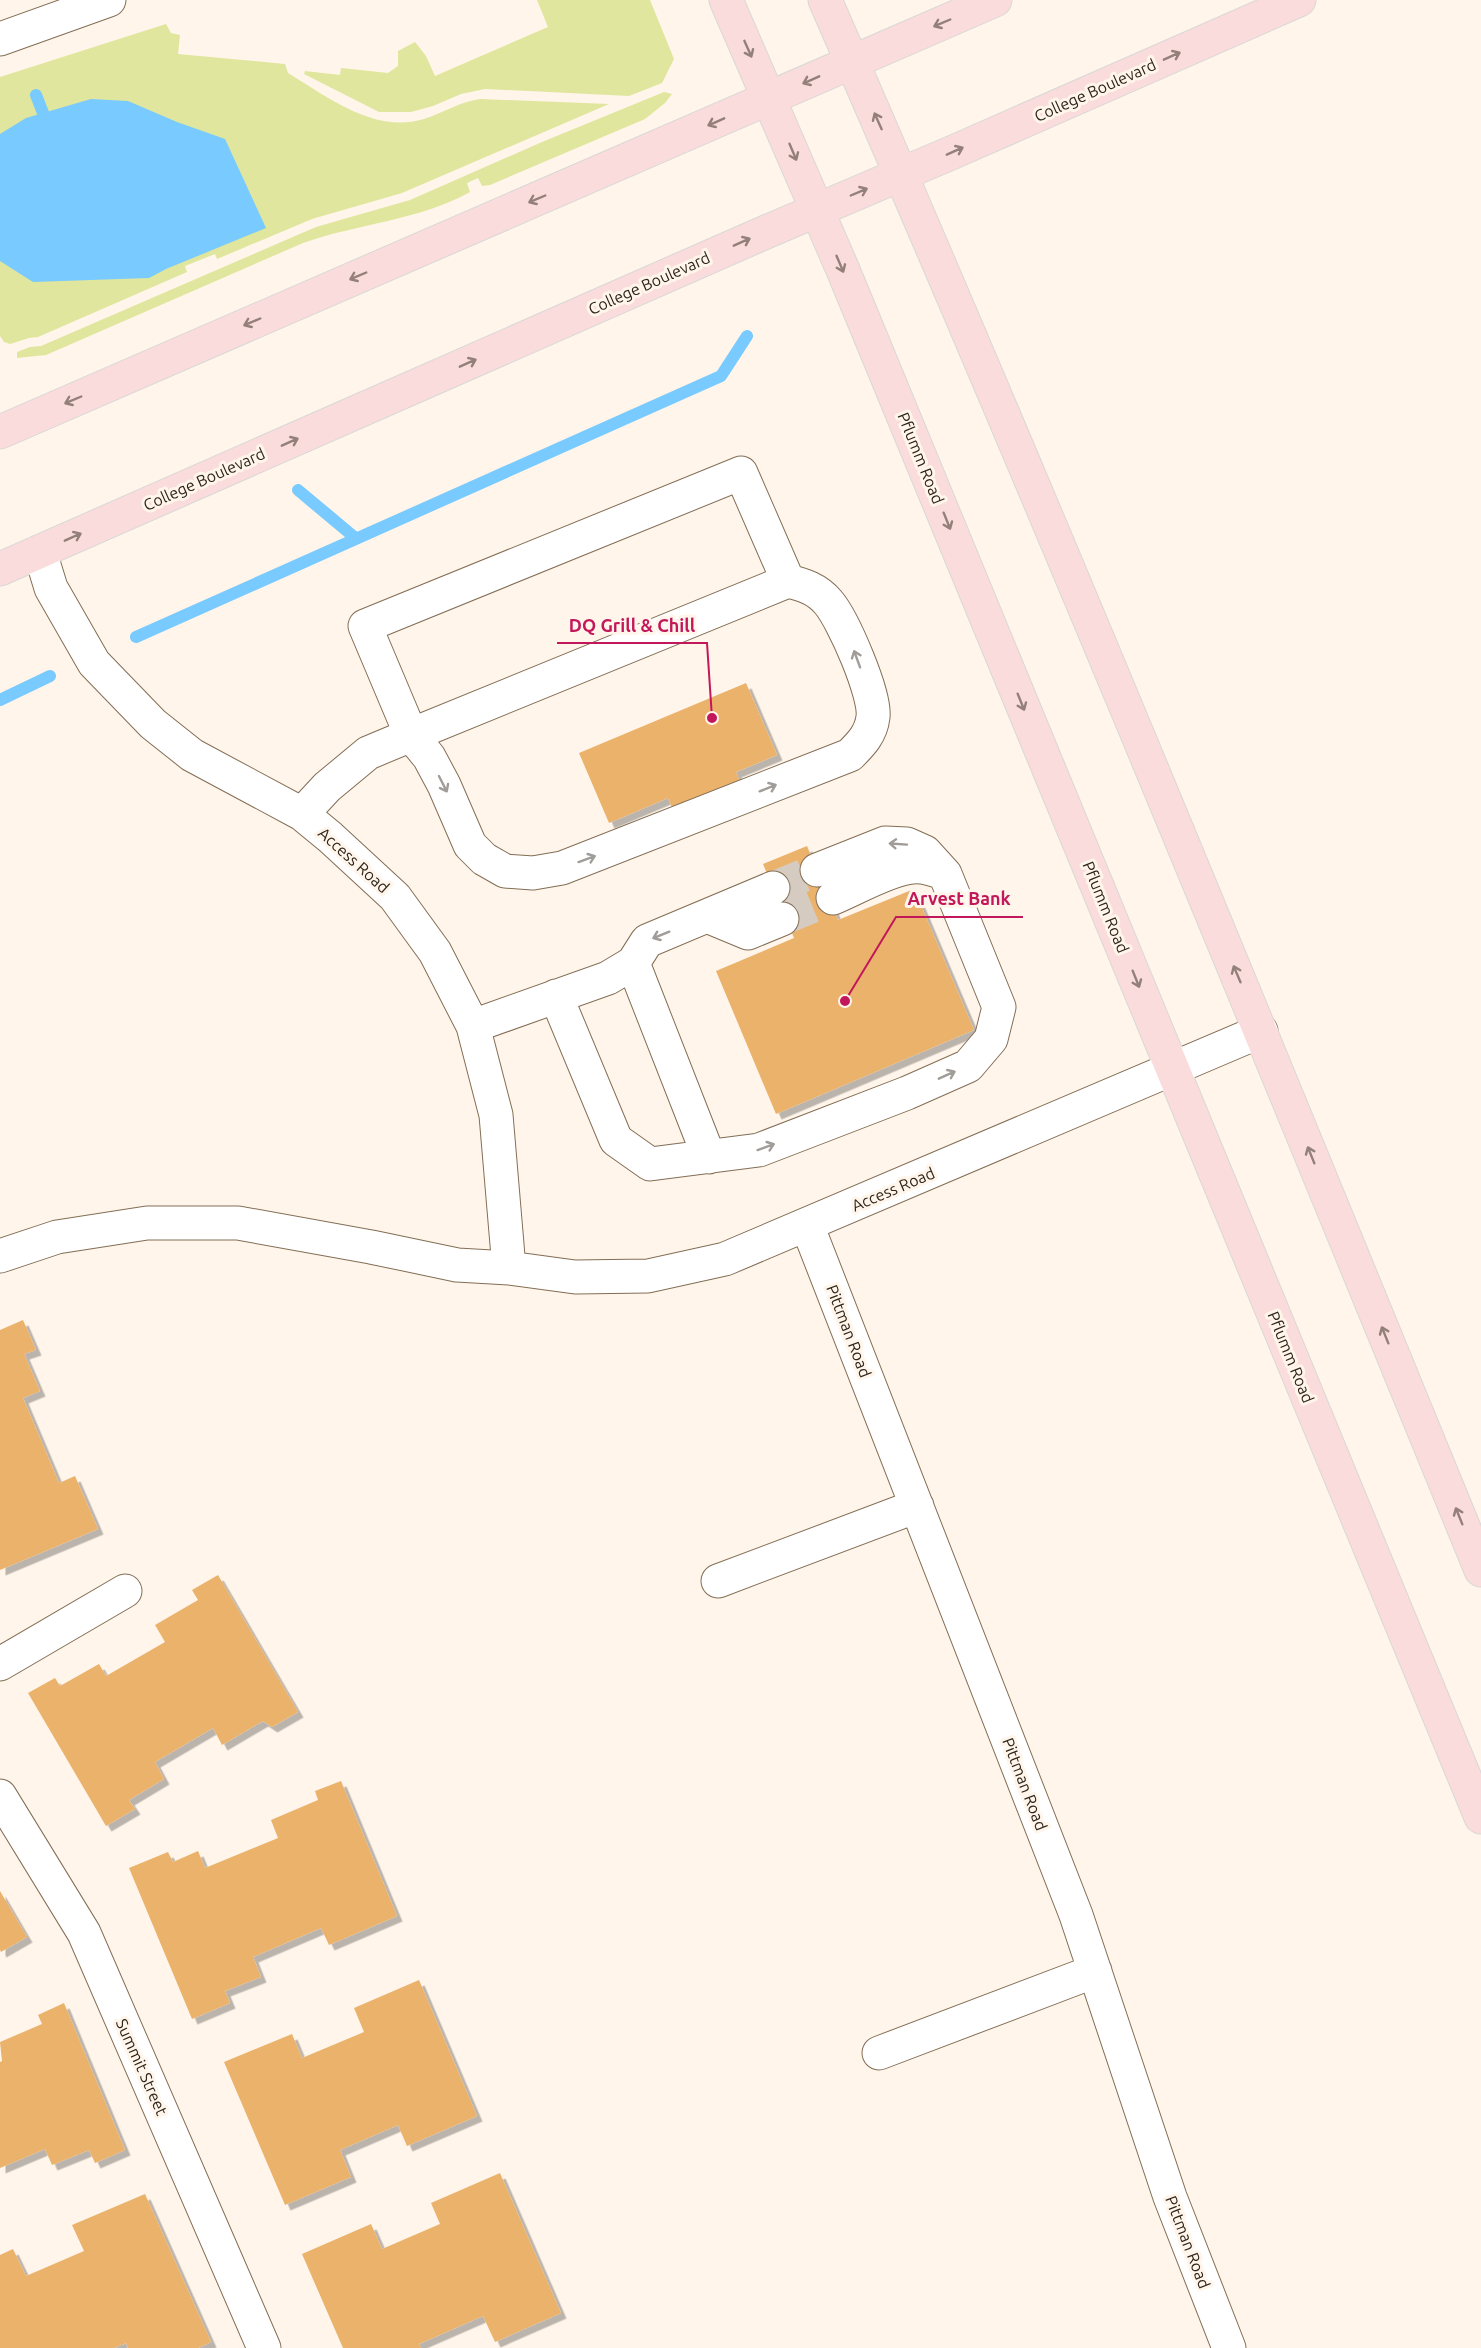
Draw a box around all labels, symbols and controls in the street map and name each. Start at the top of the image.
one-way arrow [933,18,951,29]
one-way arrow [742,40,754,58]
one-way arrow [1162,50,1180,61]
street label: College Boulevard [1031,55,1159,125]
one-way arrow [802,75,820,87]
one-way arrow [871,112,883,130]
one-way arrow [707,117,726,128]
one-way arrow [787,143,799,161]
one-way arrow [945,145,964,156]
one-way arrow [850,186,868,197]
one-way arrow [528,194,547,205]
one-way arrow [733,236,751,247]
street label: College Boulevard [585,248,713,318]
one-way arrow [835,254,846,272]
one-way arrow [349,272,367,283]
one-way arrow [244,317,262,328]
one-way arrow [458,357,477,368]
one-way arrow [65,395,83,406]
street label: Pflumm Road [894,410,948,506]
one-way arrow [280,436,298,447]
street label: College Boulevard [140,444,268,514]
one-way arrow [942,512,953,530]
one-way arrow [63,531,81,543]
callout: DQ Grill & Chill [557,607,707,643]
text: DQ Grill & Chill [569,615,696,635]
one-way arrow [851,650,862,668]
one-way arrow [1016,692,1027,710]
one-way arrow [438,774,449,792]
one-way arrow [758,782,777,793]
street label: Access Road [315,824,393,896]
one-way arrow [889,838,908,849]
one-way arrow [577,853,596,864]
street label: Pflumm Road [1079,859,1133,955]
callout: Arvest Bank [896,881,1023,917]
text: Arvest Bank [907,888,1011,908]
one-way arrow [652,930,671,941]
one-way arrow [1231,966,1242,984]
one-way arrow [1131,969,1142,988]
one-way arrow [937,1069,956,1080]
one-way arrow [756,1141,775,1152]
one-way arrow [1305,1146,1316,1164]
street label: Access Road [849,1163,937,1215]
street label: Pittman Road [823,1282,875,1380]
street label: Pflumm Road [1264,1309,1318,1405]
one-way arrow [1379,1326,1390,1345]
one-way arrow [1453,1507,1464,1525]
street label: Pittman Road [999,1735,1051,1833]
street label: Summit Street [113,2016,172,2119]
street label: Pittman Road [1162,2193,1214,2291]

